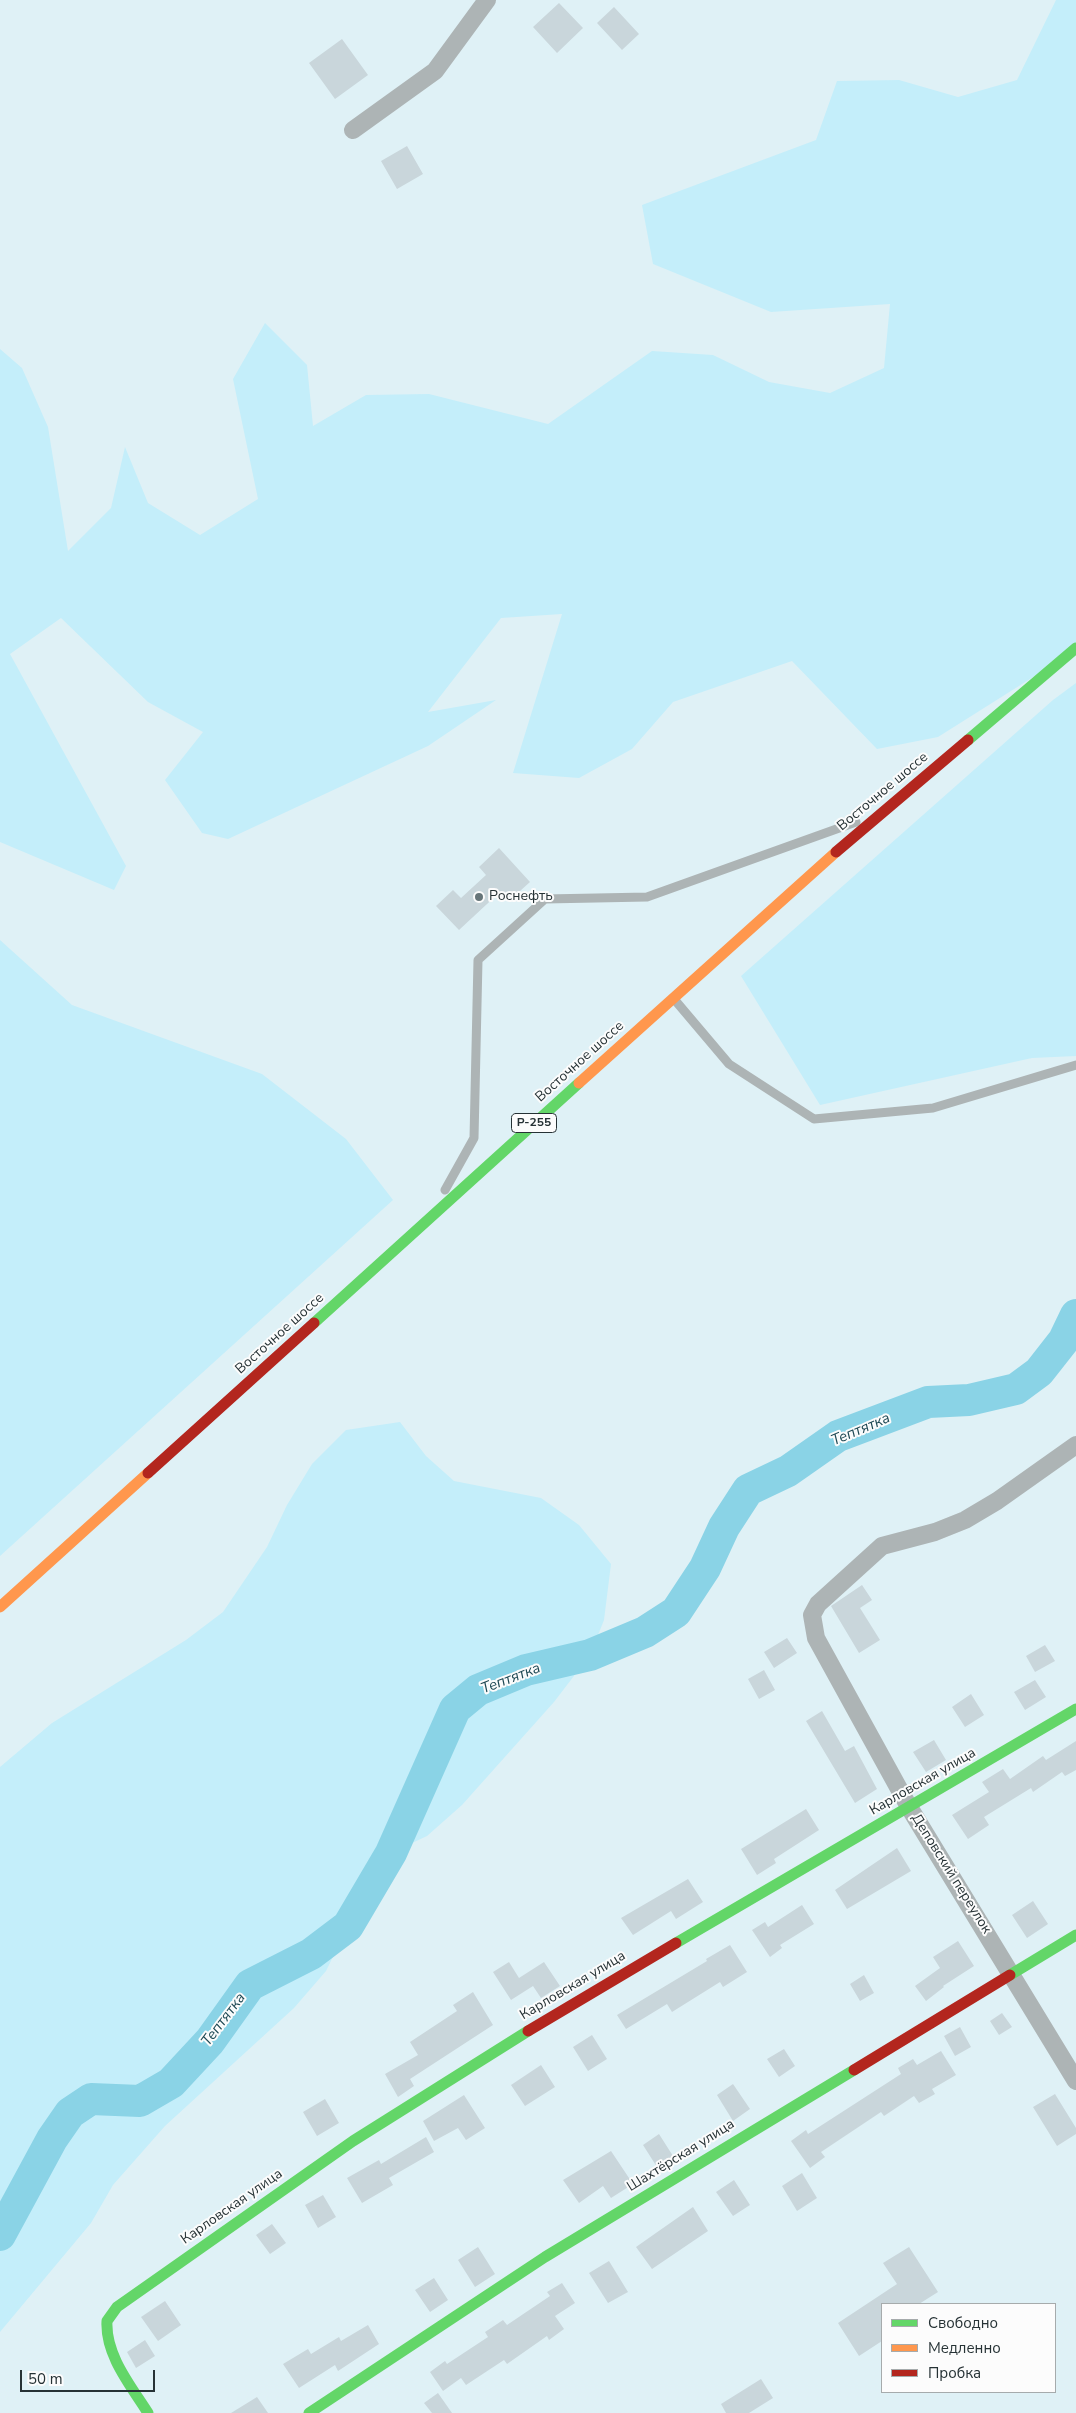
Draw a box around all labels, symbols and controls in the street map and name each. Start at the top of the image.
street label: Восточное шоссе [834,749,932,835]
place label: Роснефть [489,889,553,905]
marker: Роснефть [473,891,485,903]
street label: Восточное шоссе [532,1018,628,1106]
road number: Р-255 [512,1114,556,1132]
street label: Восточное шоссе [232,1290,328,1378]
water label: Тептятка [829,1410,893,1450]
water label: Тептятка [479,1659,543,1699]
street label: Карловская улица [867,1745,979,1819]
street label: Деповский переулок [907,1811,995,1937]
street label: Карловская улица [517,1948,629,2024]
water label: Тептятка [198,1990,250,2050]
street label: Шахтёрская улица [624,2116,738,2196]
street label: Карловская улица [178,2166,286,2248]
legend [881,2303,1056,2393]
text: Свободно [928,2313,998,2333]
text: Медленно [928,2338,1001,2358]
scale bar [22,2360,158,2392]
text: Пробка [928,2363,981,2383]
text: 50 m [28,2369,63,2389]

